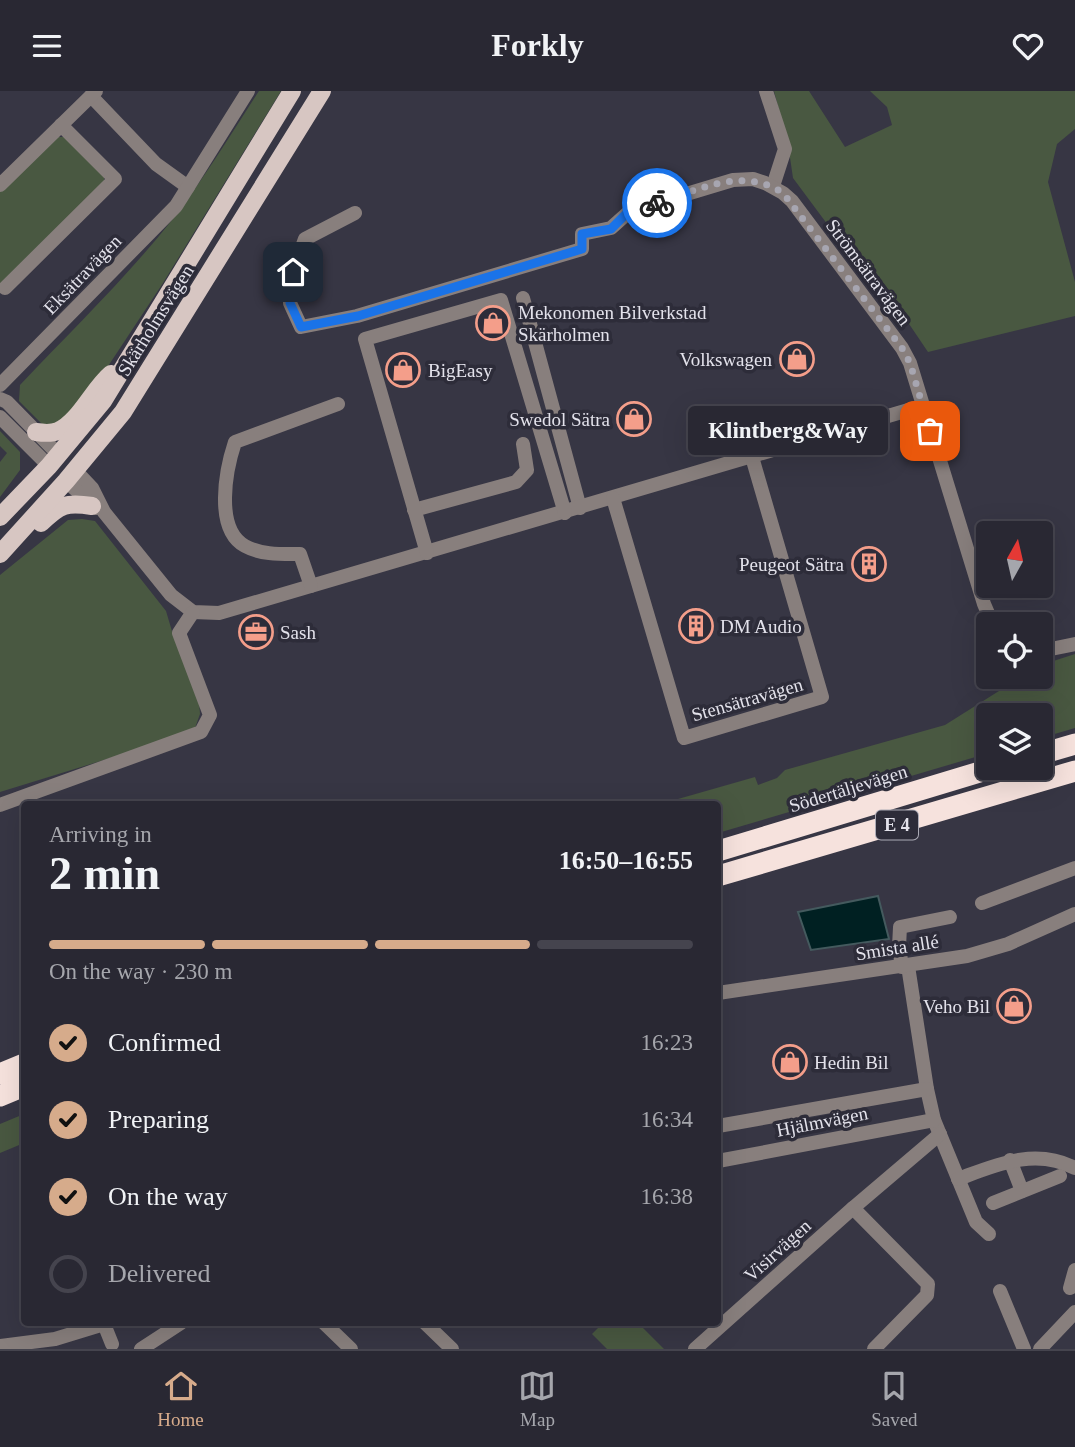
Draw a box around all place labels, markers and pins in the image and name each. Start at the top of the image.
pin [263,242,323,302]
place label: Mekonomen Bilverkstad Skärholmen [518,302,707,345]
shop icon: Mekonomen Bilverkstad Skärholmen [474,304,512,342]
shop icon: Volkswagen [778,340,816,378]
place label: Volkswagen [679,349,772,370]
shop icon: BigEasy [384,351,422,389]
place label: BigEasy [428,360,493,381]
shop icon: Swedol Sätra [615,400,653,438]
pin [900,401,960,461]
callout: Klintberg&Way [688,407,888,455]
place label: Swedol Sätra [509,409,611,430]
building icon: Peugeot Sätra [850,545,888,583]
place label: Peugeot Sätra [739,554,845,575]
building icon: DM Audio [677,607,715,645]
office icon: Sash [237,613,275,651]
place label: DM Audio [720,616,802,637]
place label: Sash [280,622,316,643]
shop icon: Veho Bil [995,987,1033,1025]
place label: Veho Bil [923,996,990,1017]
shop icon: Hedin Bil [771,1043,809,1081]
place label: Hedin Bil [814,1052,888,1073]

